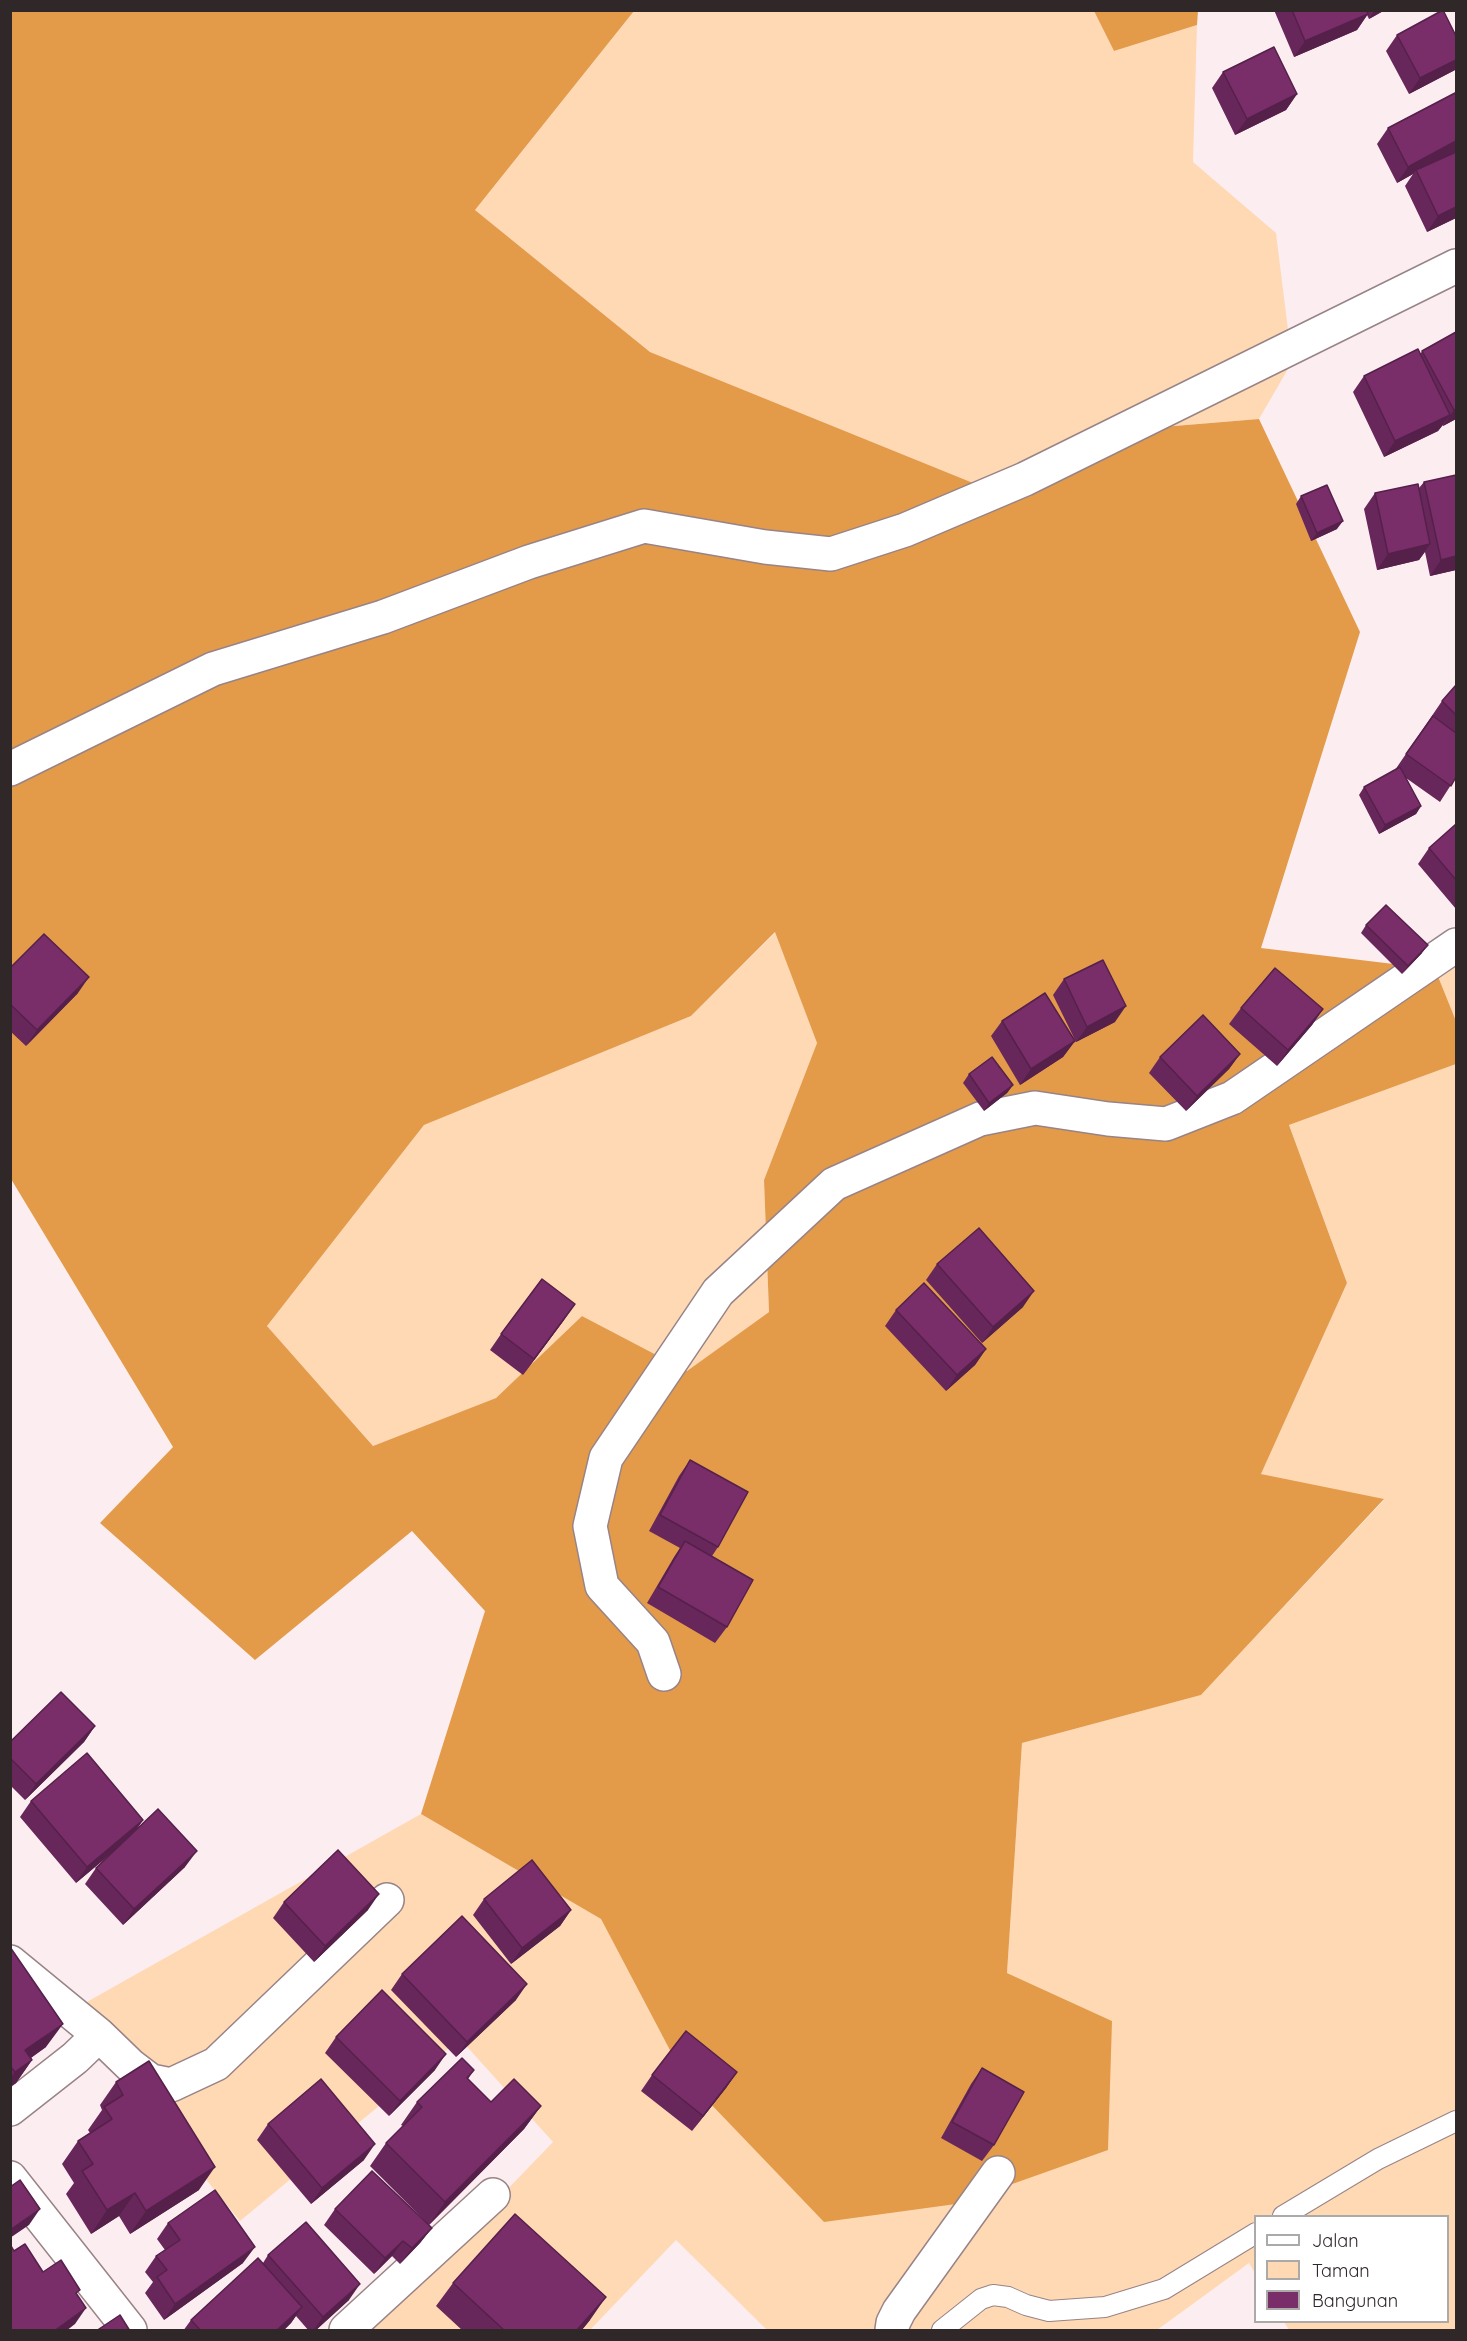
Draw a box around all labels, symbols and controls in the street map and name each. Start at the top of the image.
legend [1254,2215,1449,2323]
text: Jalan [1312,2229,1359,2252]
text: Taman [1312,2259,1370,2282]
text: Bangunan [1312,2289,1398,2312]

